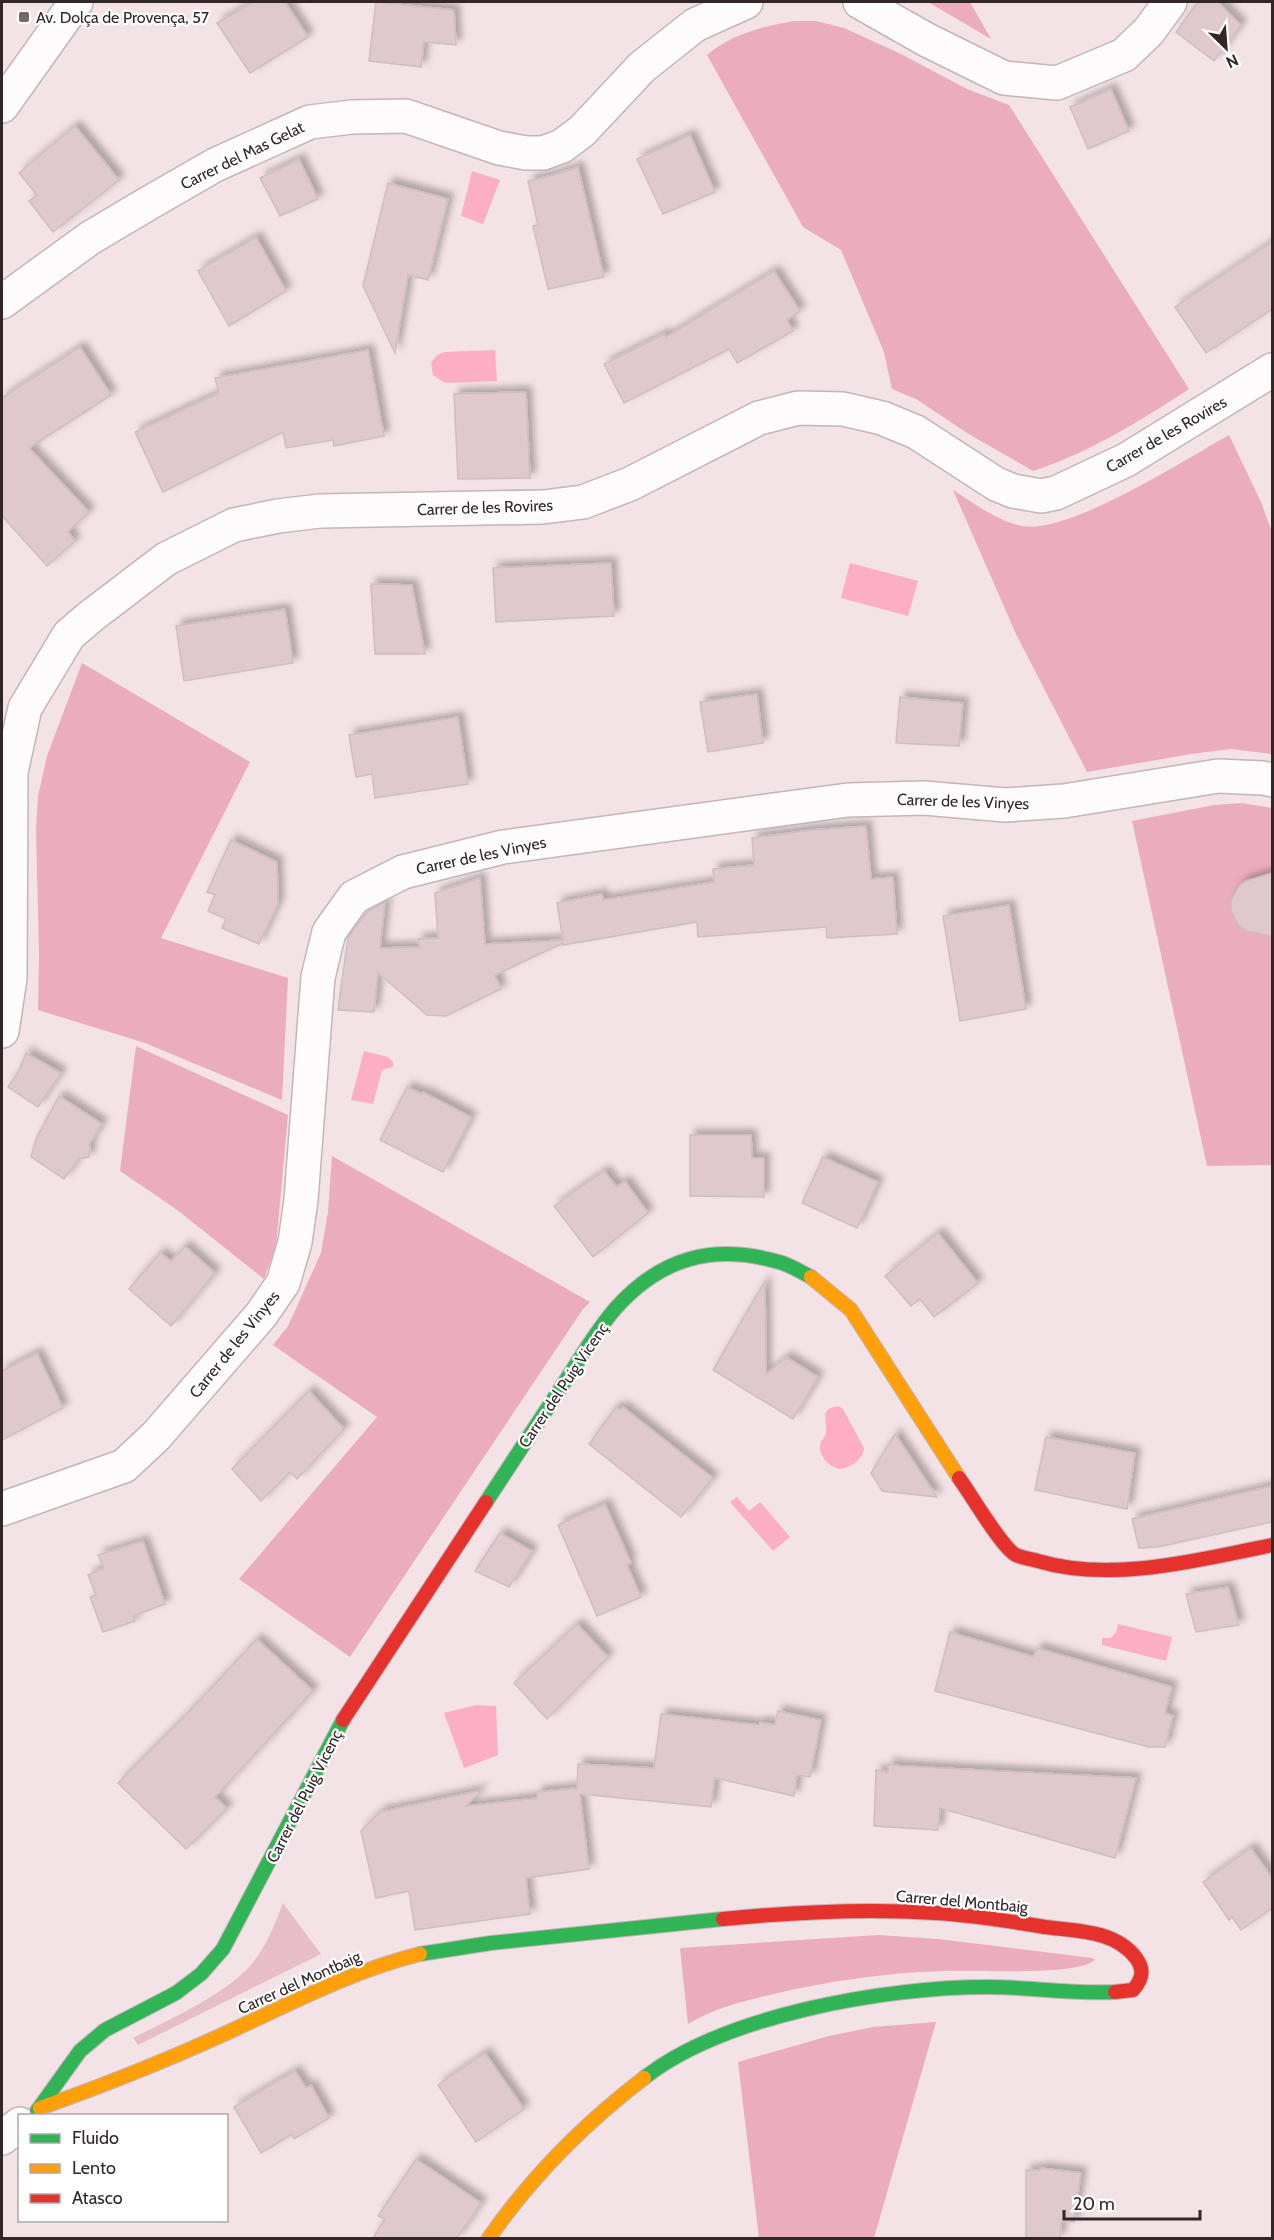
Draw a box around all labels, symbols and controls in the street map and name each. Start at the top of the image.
place label: Av. Dolça de Provença, 57 [36,8,209,27]
marker: Av. Dolça de Provença, 57 [17,10,31,24]
north arrow [1196,18,1256,78]
text: N [1223,50,1241,72]
street label: Carrer del Mas Gelat [177,117,308,194]
street label: Carrer de les Rovires [1103,392,1230,477]
street label: Carrer de les Rovires [417,496,554,519]
street label: Carrer de les Vinyes [896,790,1030,813]
street label: Carrer de les Vinyes [414,832,548,879]
street label: Carrer de les Vinyes [185,1287,284,1402]
street label: Carrer del Puig Vicenç [515,1319,612,1451]
street label: Carrer del Puig Vicenç [263,1727,346,1866]
street label: Carrer del Montbaig [895,1886,1030,1917]
street label: Carrer del Montbaig [235,1946,365,2018]
legend [18,2114,228,2222]
text: Fluido [72,2127,119,2149]
text: Lento [72,2157,116,2179]
scale bar [1064,2183,1200,2221]
text: Atasco [72,2187,123,2209]
text: 20 m [1073,2193,1115,2215]

